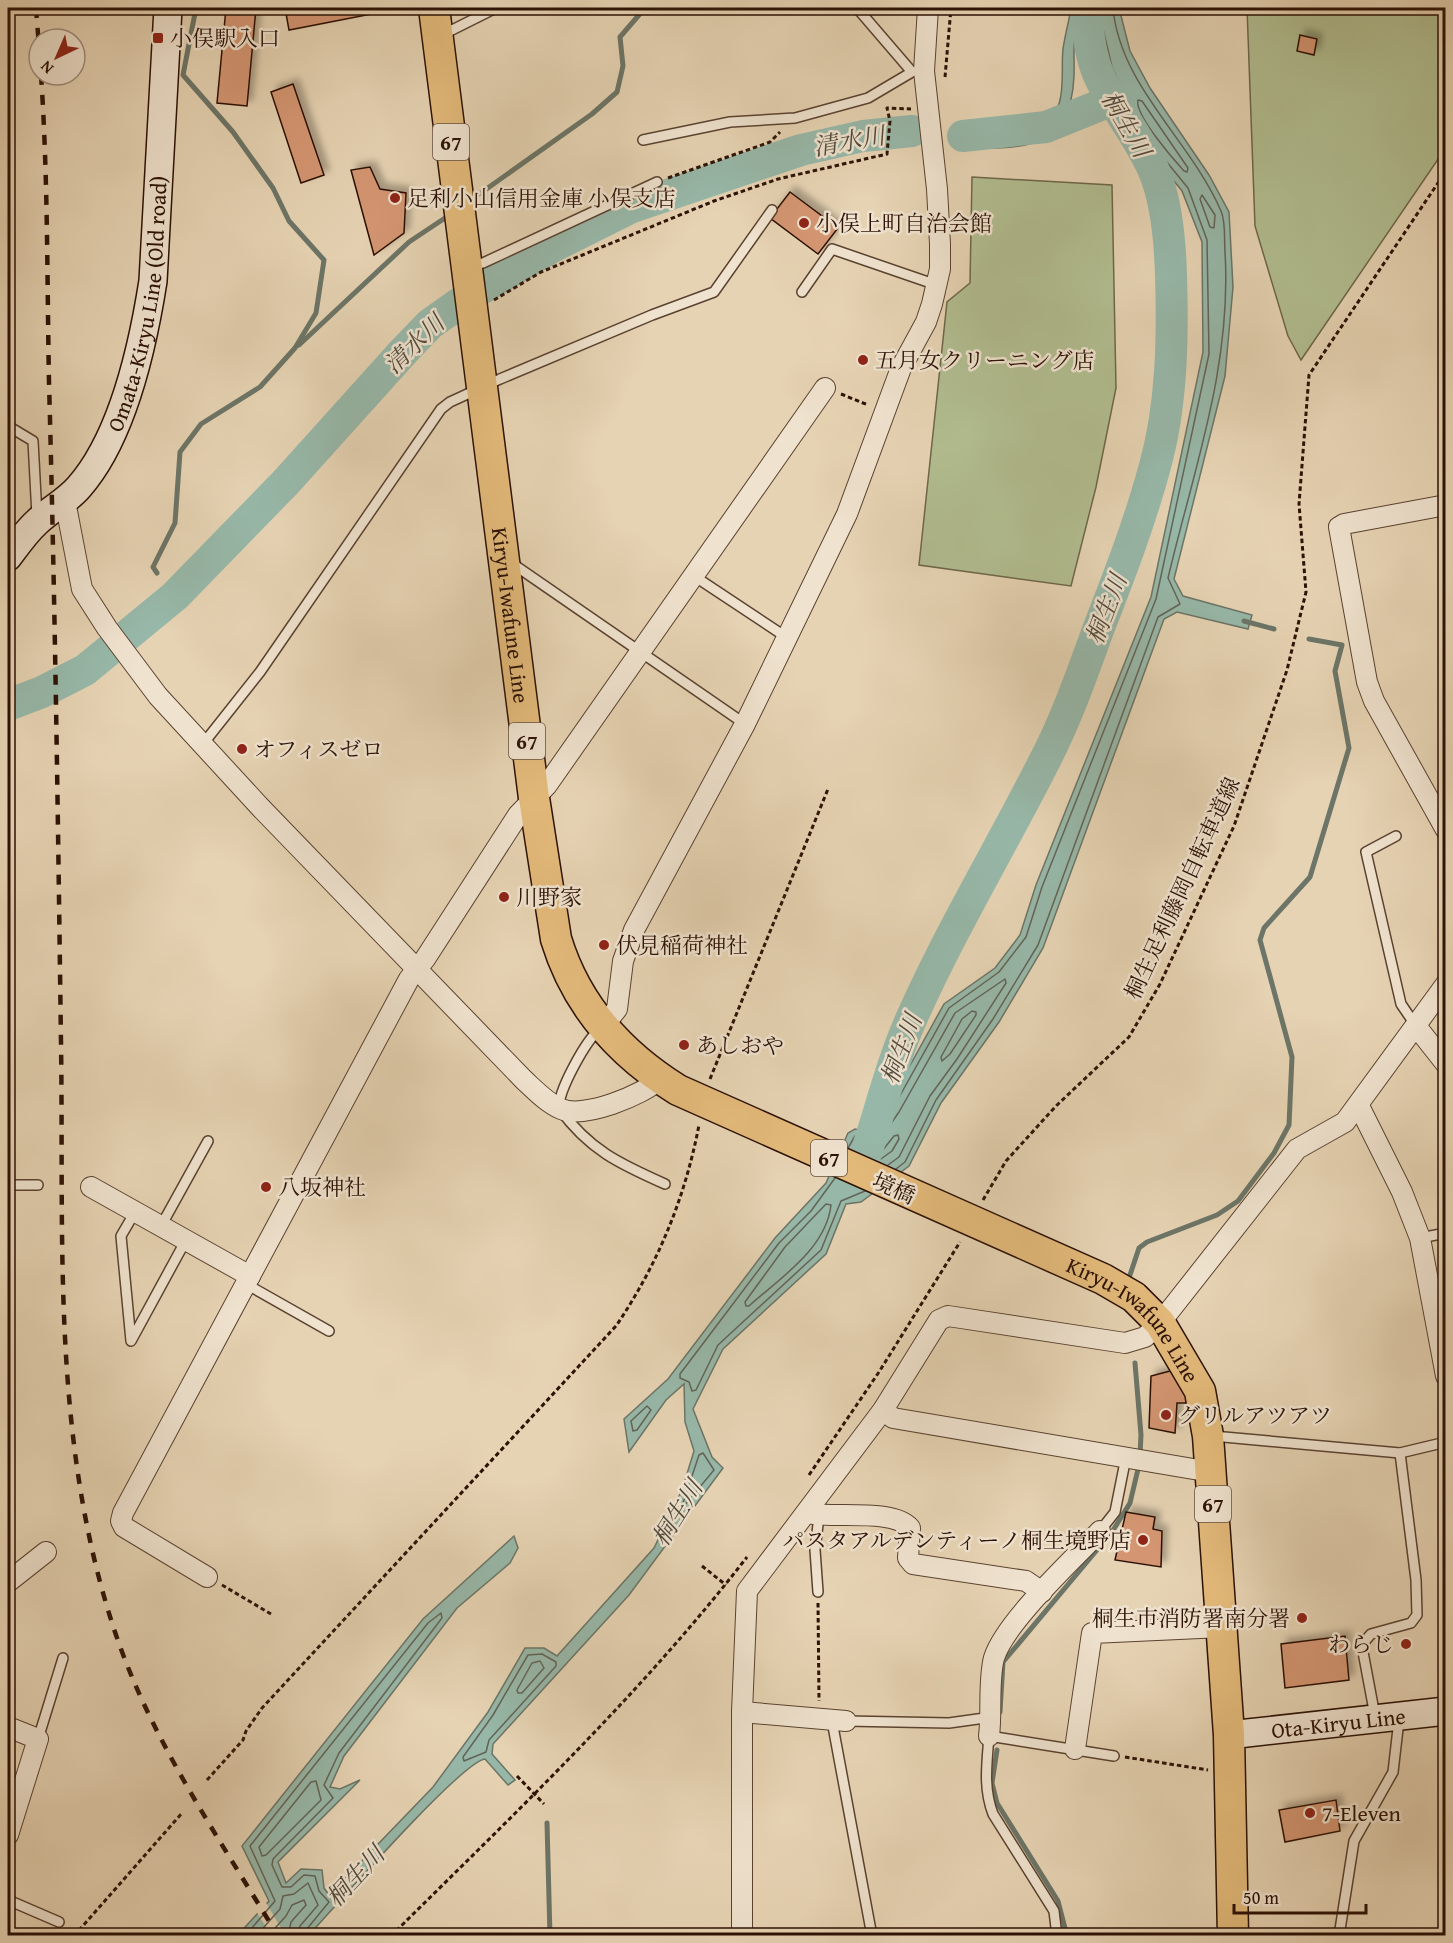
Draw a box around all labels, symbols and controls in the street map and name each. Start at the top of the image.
place label: 小俣駅入口 [170,22,280,54]
north arrow [27,27,87,87]
marker: 小俣駅入口 [151,31,165,45]
text: N [34,55,59,80]
water label: 桐生川 [1093,84,1161,167]
water label: 清水川 [811,117,890,164]
road number: 67 [433,124,469,160]
street label: Omata-Kiryu Line (Old road) [99,175,175,437]
place label: 足利小山信用金庫 小俣支店 [407,182,676,214]
marker: 足利小山信用金庫 小俣支店 [388,191,402,205]
place label: 小俣上町自治会館 [816,207,992,239]
marker: 小俣上町自治会館 [797,216,811,230]
water label: 清水川 [376,304,454,382]
place label: 五月女クリーニング店 [875,344,1095,376]
marker: 五月女クリーニング店 [856,353,870,367]
street label: Kiryu-Iwafune Line [484,525,538,705]
water label: 桐生川 [1077,566,1136,649]
road number: 67 [509,723,545,759]
place label: オフィスゼロ [254,733,384,765]
marker: オフィスゼロ [235,742,249,756]
street label: 桐生足利藤岡自転車道線 [1116,772,1248,1004]
place label: 川野家 [516,881,582,913]
marker: 川野家 [497,890,511,904]
place label: 伏見稲荷神社 [616,929,748,961]
marker: 伏見稲荷神社 [597,938,611,952]
water label: 桐生川 [872,1006,931,1089]
place label: あしおや [696,1029,784,1061]
marker: あしおや [677,1038,691,1052]
road number: 67 [811,1140,847,1176]
street label: 境橋 [867,1164,921,1212]
place label: 八坂神社 [278,1171,366,1203]
marker: 八坂神社 [259,1180,273,1194]
street label: Kiryu-Iwafune Line [1061,1249,1207,1388]
place label: グリルアツアツ [1178,1399,1332,1431]
marker: グリルアツアツ [1159,1408,1173,1422]
water label: 桐生川 [643,1471,713,1553]
road number: 67 [1195,1486,1231,1522]
place label: パスタアルデンティーノ桐生境野店 [783,1524,1131,1556]
marker: パスタアルデンティーノ桐生境野店 [1136,1533,1150,1547]
place label: 桐生市消防署南分署 [1092,1602,1290,1634]
marker: 桐生市消防署南分署 [1295,1611,1309,1625]
place label: わらじ [1328,1628,1394,1660]
marker: わらじ [1399,1637,1413,1651]
street label: Ota-Kiryu Line [1270,1700,1407,1746]
place label: 7-Eleven [1322,1797,1402,1829]
marker: 7-Eleven [1303,1806,1317,1820]
water label: 桐生川 [318,1836,394,1914]
scale bar [1234,1877,1366,1915]
text: 50 m [1243,1884,1279,1911]

